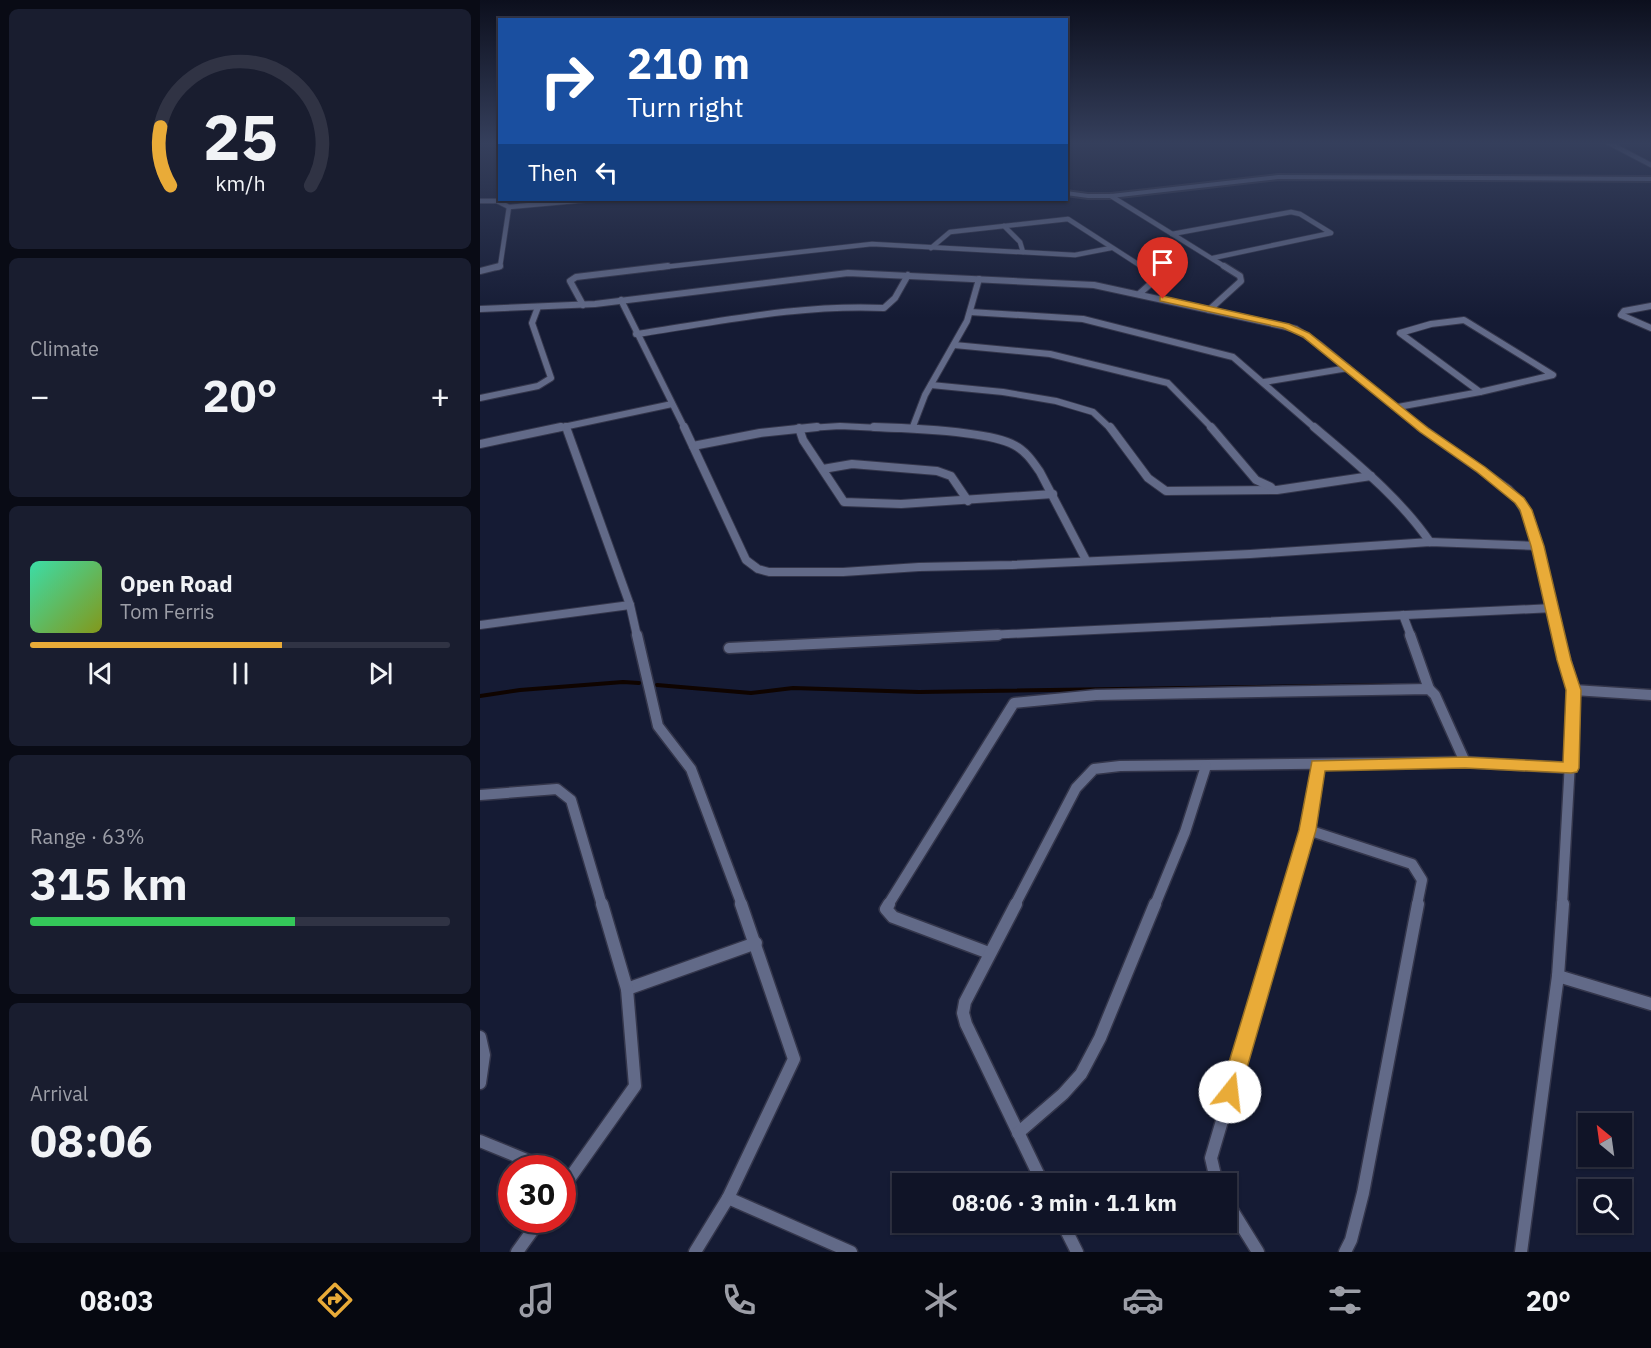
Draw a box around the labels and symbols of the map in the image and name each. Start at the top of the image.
pin [1137,237,1188,299]
position arrow [1198,1060,1262,1124]
north arrow [1578,1113,1632,1167]
speed limit sign: 30 [498,1155,576,1233]

